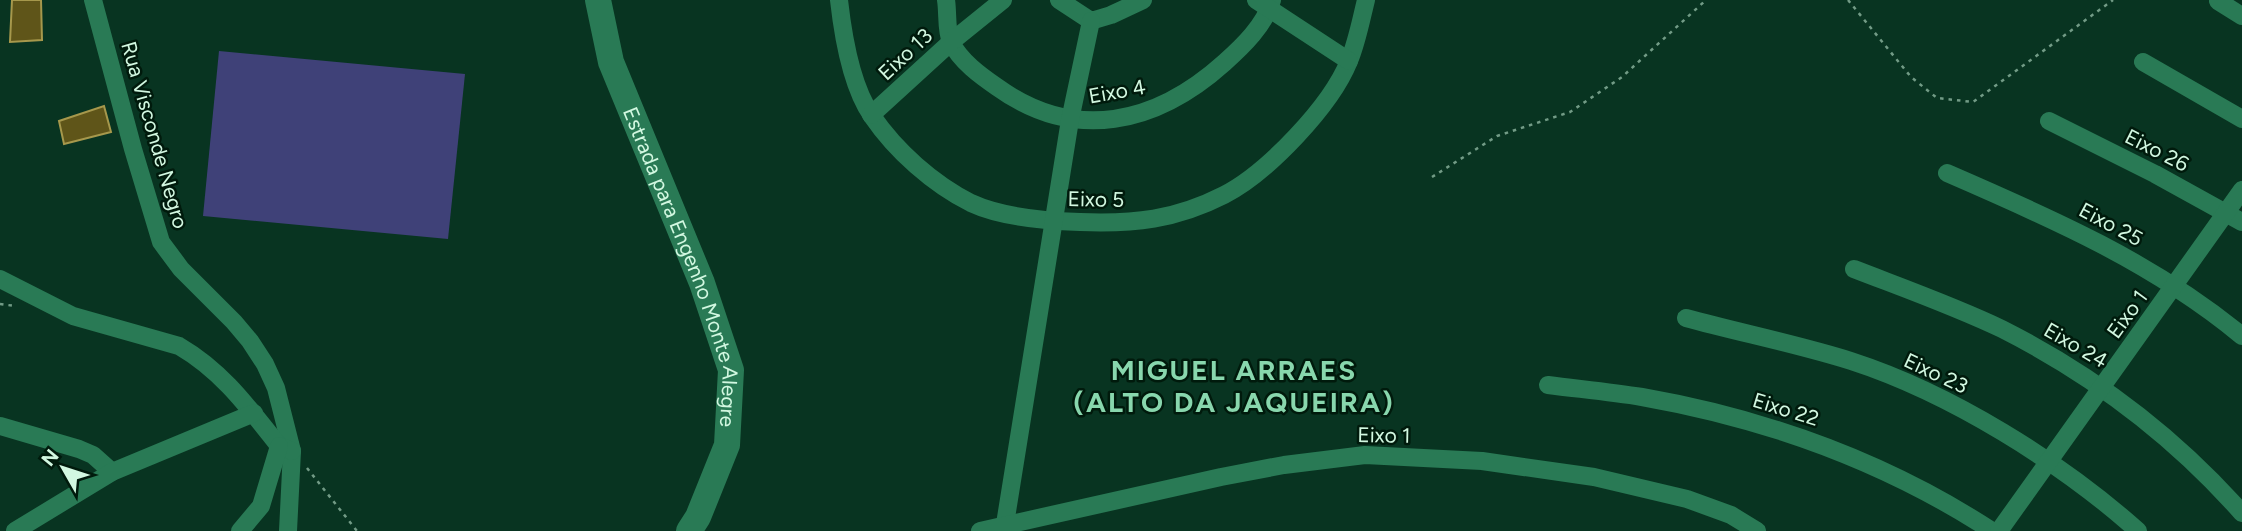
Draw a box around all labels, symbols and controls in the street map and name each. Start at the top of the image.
street label: Eixo 13 [873,23,937,85]
street label: Rua Visconde Negro [116,39,194,231]
street label: Eixo 4 [1086,74,1148,108]
street label: Estrada para Engenho Monte Alegre [618,103,744,428]
street label: Eixo 26 [2121,123,2193,177]
street label: Eixo 5 [1067,186,1125,212]
street label: Eixo 25 [2075,197,2147,251]
street label: Eixo 1 [2101,285,2153,343]
street label: Eixo 24 [2040,317,2112,373]
street label: Eixo 23 [1900,347,1972,399]
district label: MIGUEL ARRAES (ALTO DA JAQUEIRA) [1073,353,1395,419]
street label: Eixo 22 [1750,387,1822,431]
street label: Eixo 1 [1357,422,1411,448]
north arrow [28,433,98,503]
text: N [37,445,64,471]

